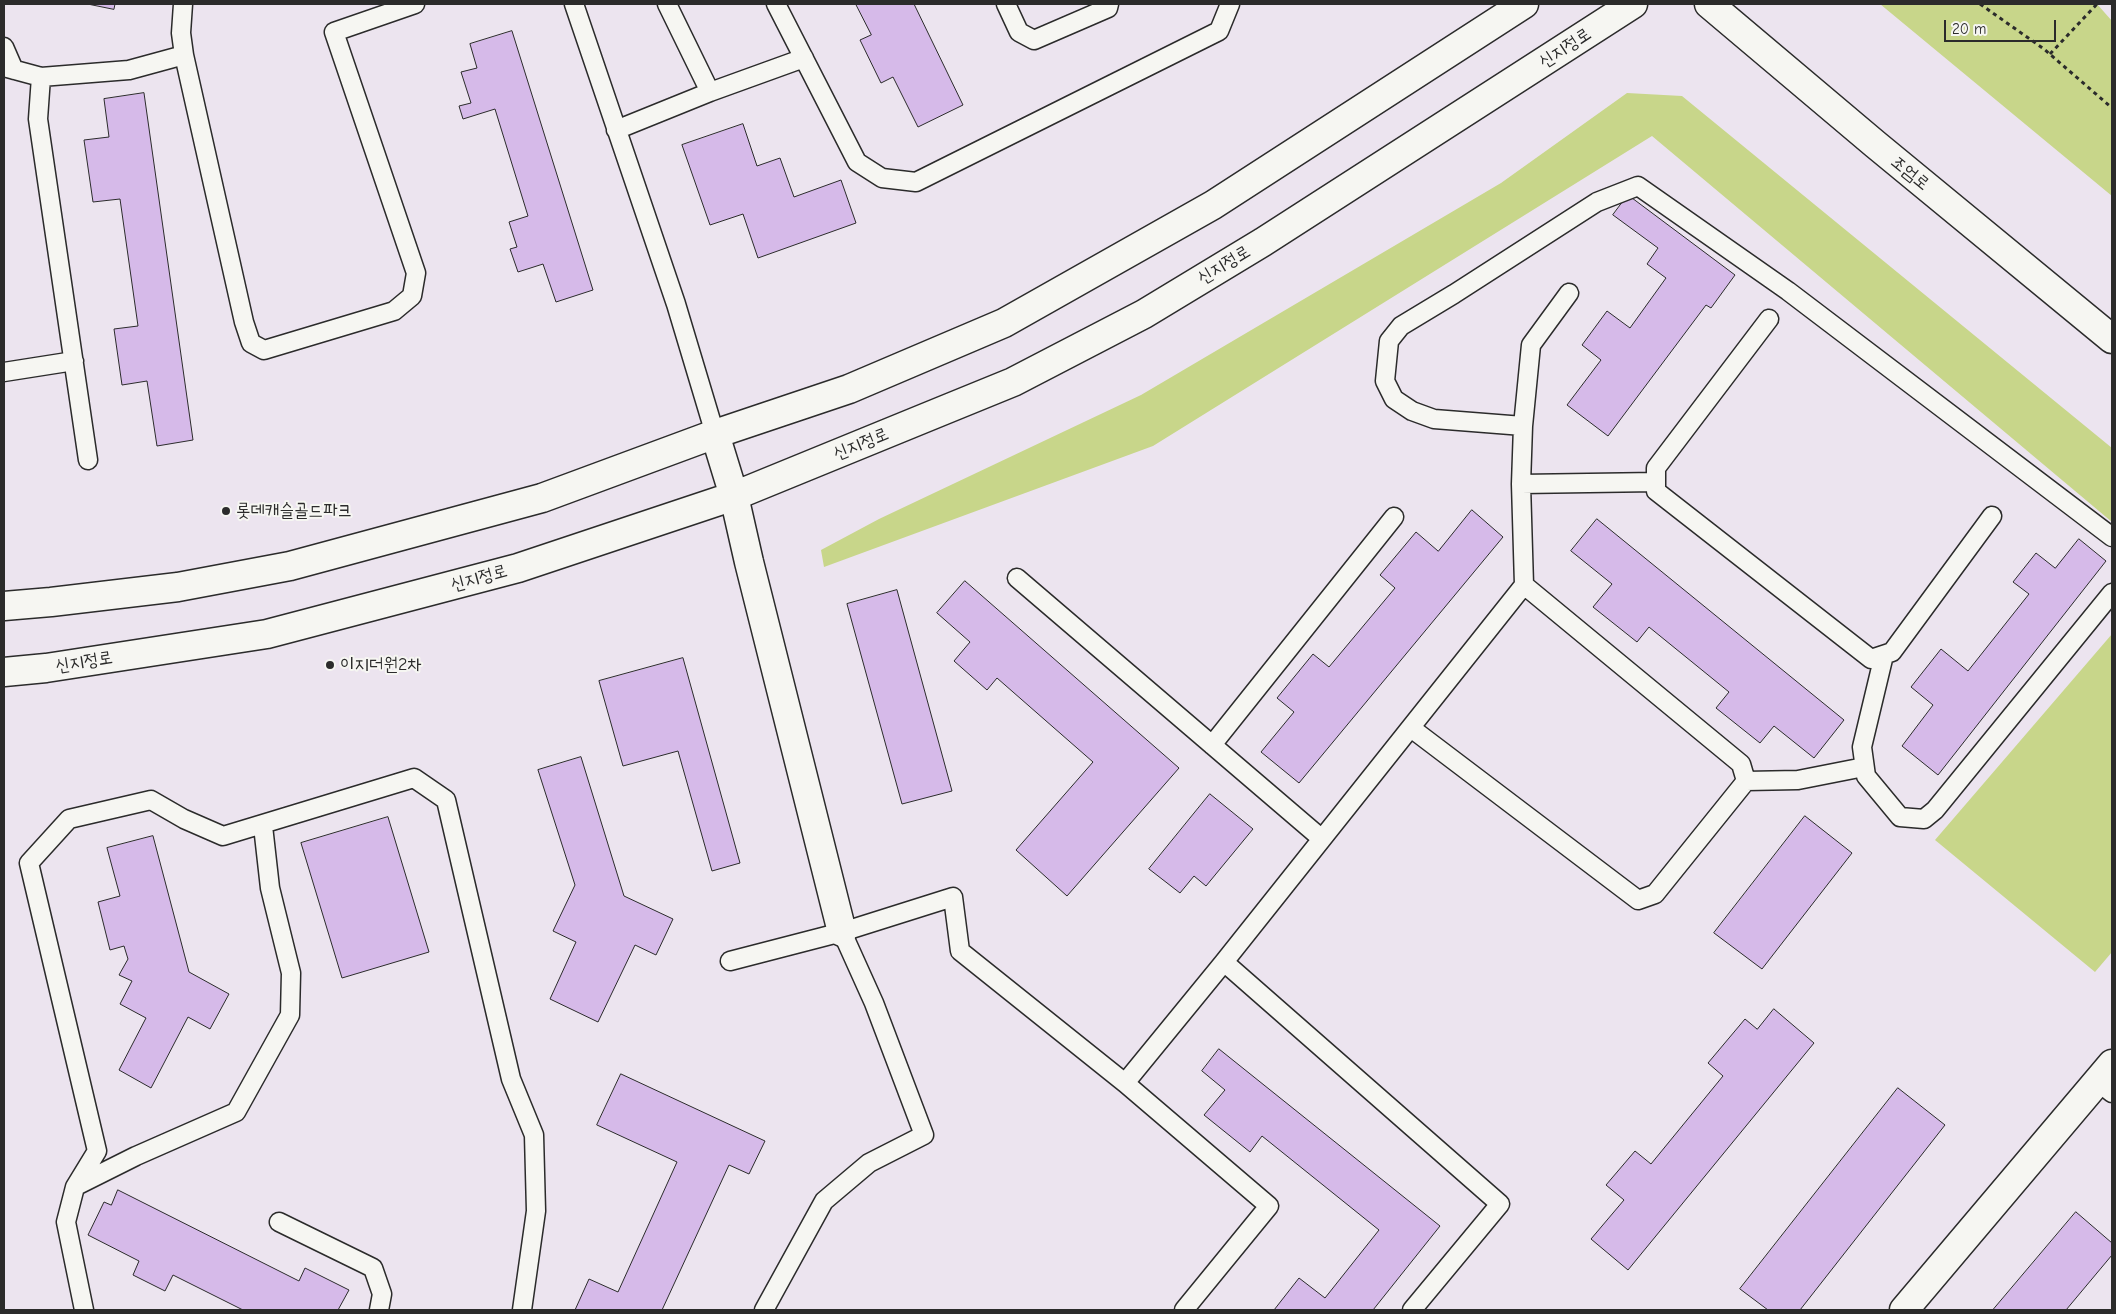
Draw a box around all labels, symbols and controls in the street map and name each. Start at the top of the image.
scale bar [1946,10,2058,42]
text: 20 m [1952,20,1986,38]
street label: 신지정로 [1535,23,1595,73]
street label: 조엄로 [1886,151,1934,195]
street label: 신지정로 [1194,241,1254,289]
street label: 신지정로 [830,423,892,465]
place label: 롯데캐슬골드파크 [236,500,352,522]
marker: 롯데캐슬골드파크 [220,505,232,517]
street label: 신지정로 [448,560,510,596]
street label: 신지정로 [54,647,114,677]
place label: 이지더원2차 [340,654,422,676]
marker: 이지더원2차 [324,659,336,671]

